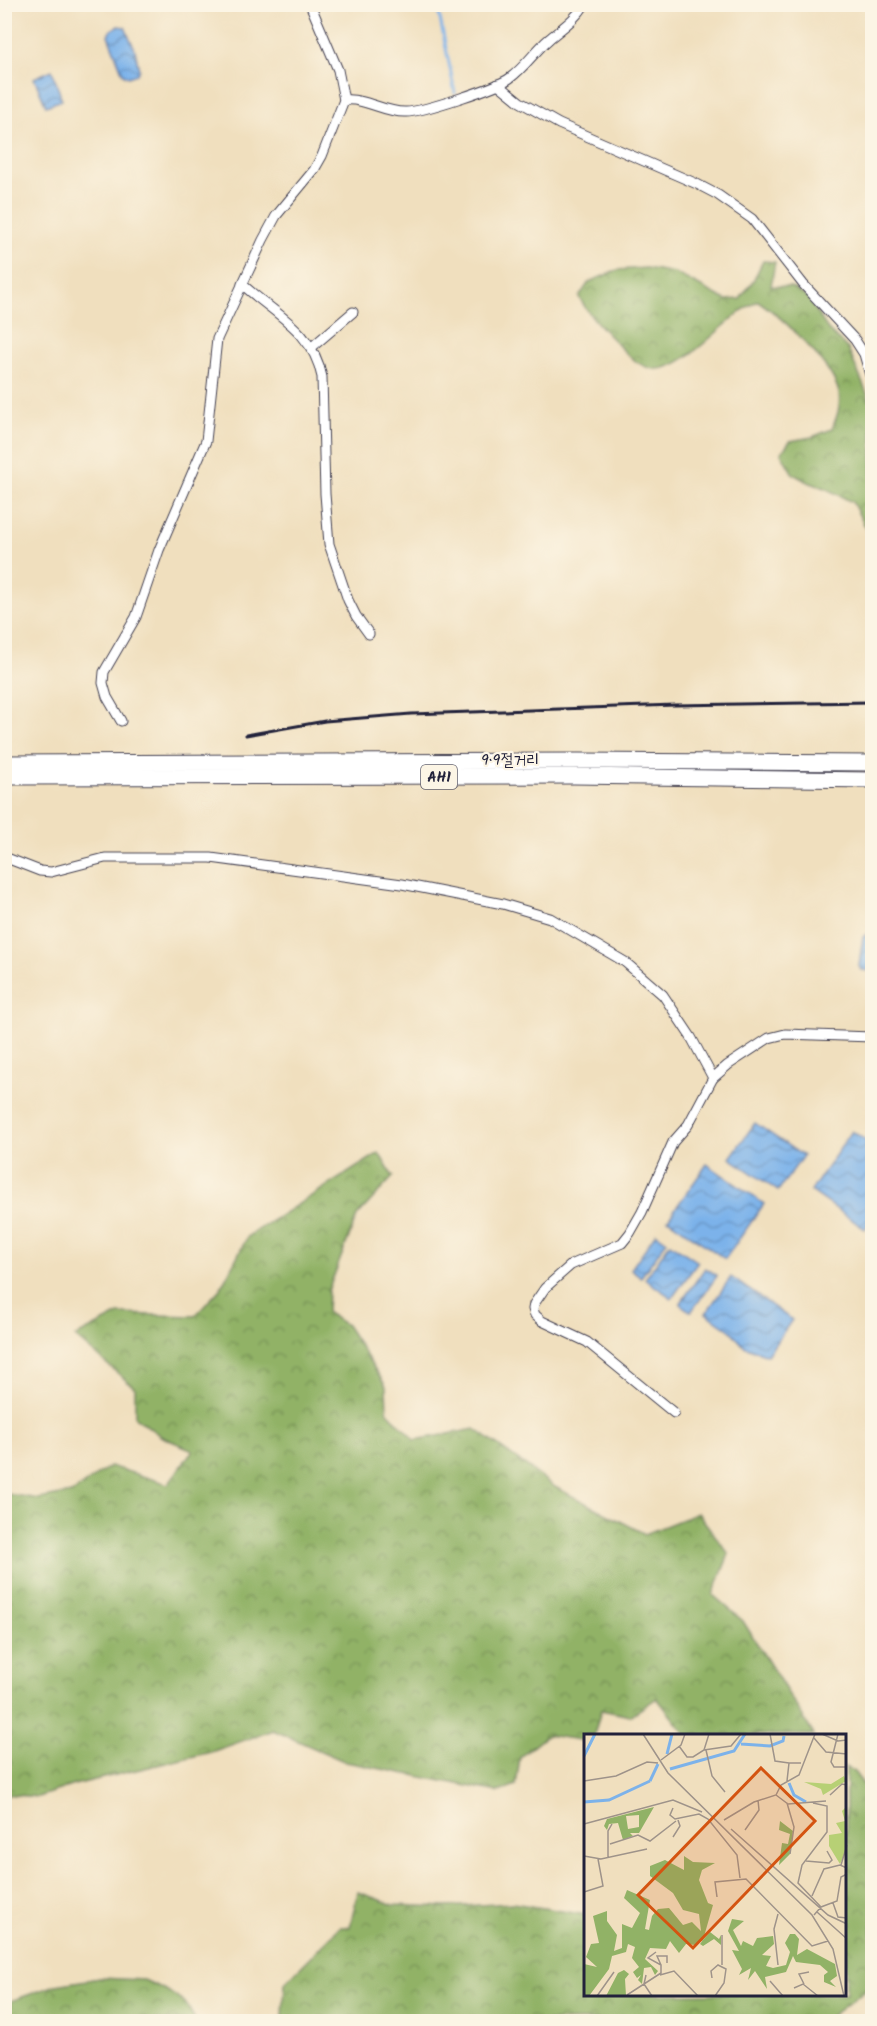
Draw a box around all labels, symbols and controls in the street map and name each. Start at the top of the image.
street label: 9·9절거리 [481,748,539,773]
road number: AH1 [421,765,457,789]
inset map [584,1734,847,1996]

